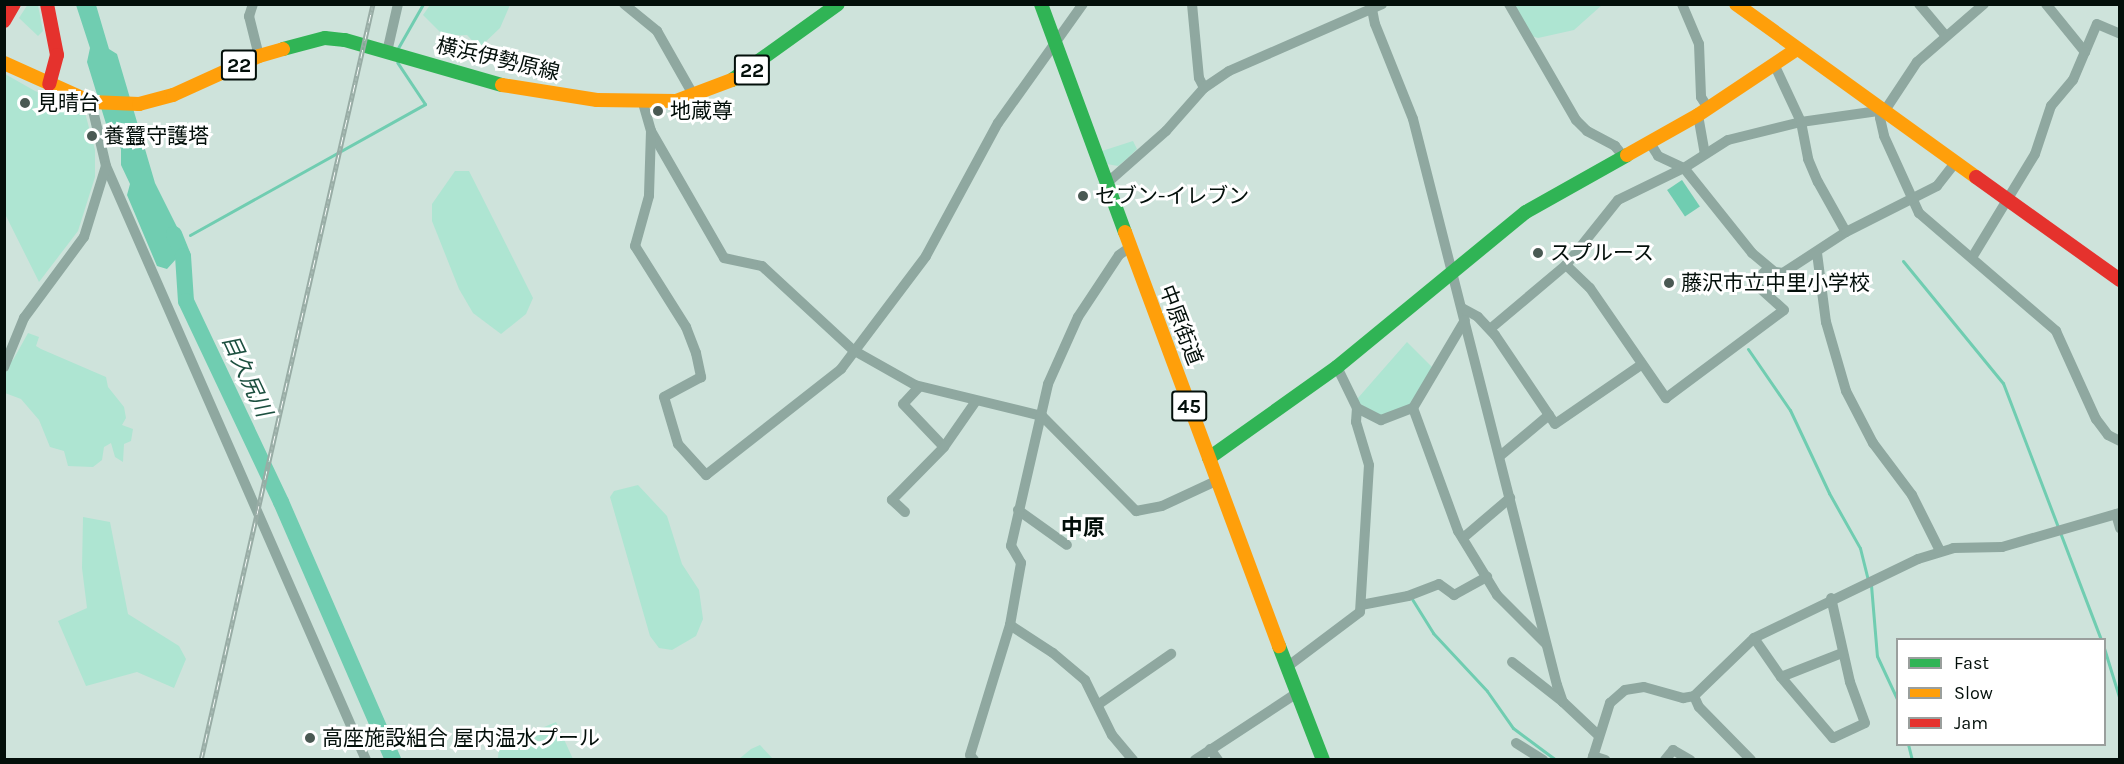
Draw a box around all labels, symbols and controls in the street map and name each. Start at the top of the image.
street label: 横浜伊勢原線 [434,33,562,85]
road number: 22 [220,48,258,82]
road number: 22 [732,53,771,87]
place label: 見晴台 [37,90,100,116]
marker: 見晴台 [18,96,32,110]
place label: 地蔵尊 [670,98,733,124]
marker: 地蔵尊 [651,104,665,118]
place label: 養蠶守護塔 [104,123,209,149]
marker: 養蠶守護塔 [85,129,99,143]
place label: セブン-イレブン [1095,183,1249,209]
marker: セブン-イレブン [1076,189,1090,203]
place label: スプルース [1550,240,1655,266]
marker: スプルース [1531,246,1545,260]
place label: 藤沢市立中里小学校 [1681,270,1870,296]
marker: 藤沢市立中里小学校 [1662,276,1676,290]
street label: 中原街道 [1154,281,1208,369]
water label: 目久尻川 [215,331,277,421]
road number: 45 [1171,389,1207,423]
district label: 中原 [1061,516,1105,542]
legend [1896,638,2106,746]
text: Fast [1954,652,1989,674]
text: Slow [1954,682,1993,704]
text: Jam [1954,712,1988,734]
place label: 高座施設組合 屋内温水プール [322,725,600,751]
marker: 高座施設組合 屋内温水プール [303,731,317,745]

